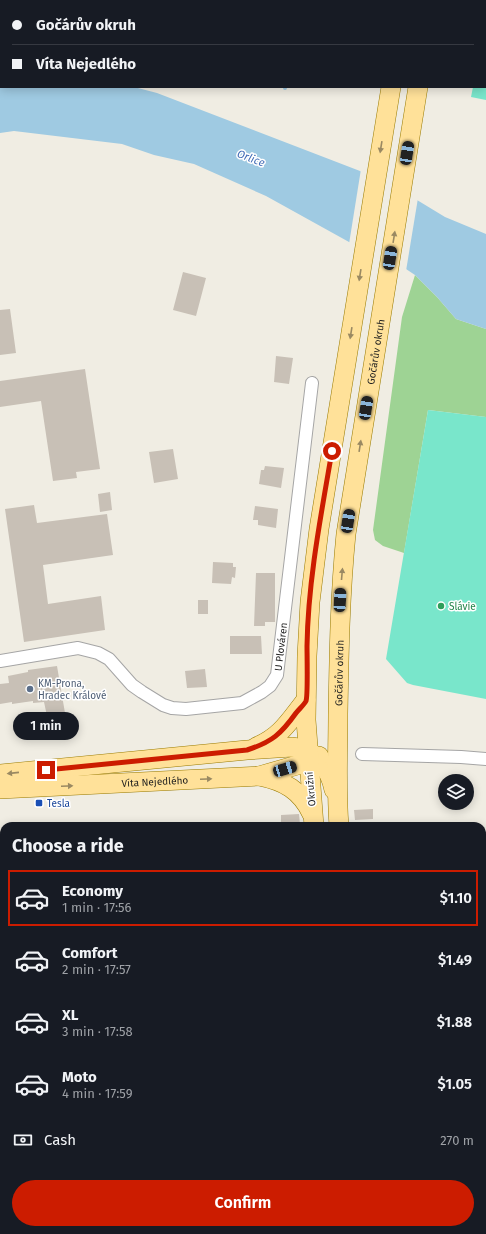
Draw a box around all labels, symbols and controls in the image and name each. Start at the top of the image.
text: Gočárův okruh [36,16,136,34]
text: Víta Nejedlého [36,55,136,73]
car [399,140,415,166]
one-way arrow [378,141,384,153]
water label: Orlice [235,147,267,170]
one-way arrow [391,231,397,243]
car [382,245,398,271]
one-way arrow [357,269,363,281]
street label: Gočárův okruh [365,318,388,385]
one-way arrow [348,327,354,339]
car [358,395,374,421]
one-way arrow [357,439,363,452]
route start [323,442,341,460]
car [340,508,356,534]
one-way arrow [339,568,346,580]
car [333,588,347,612]
marker: Slávie [436,601,446,611]
place label: Slávie [449,601,476,613]
street label: U Plováren [273,622,290,672]
street label: Gočárův okruh [333,640,347,706]
place label: KM-Prona, Hradec Králové [38,678,106,702]
marker: KM-Prona, Hradec Králové [25,684,35,694]
callout: 1 min [13,712,79,740]
text: 1 min [30,718,62,733]
car [272,760,298,778]
route end [37,761,55,779]
one-way arrow [7,770,19,776]
street label: Okružní [302,771,318,807]
map controls [438,774,474,810]
button: layers [438,774,474,810]
street label: Víta Nejedlého [121,775,189,790]
one-way arrow [200,776,212,783]
one-way arrow [61,783,73,790]
marker: Tesla [34,798,44,808]
place label: Tesla [47,798,70,810]
text: Choose a ride [12,835,124,857]
icon: car [14,880,50,916]
text: Economy [62,882,123,900]
text: $1.10 [440,889,472,907]
text: 1 min · 17:56 [62,900,132,915]
icon: car [14,942,50,978]
text: Comfort [62,944,118,962]
text: $1.49 [438,951,472,969]
text: 2 min · 17:57 [62,962,131,977]
icon: car [14,1004,50,1040]
text: XL [62,1006,78,1024]
text: $1.88 [437,1013,472,1031]
text: 3 min · 17:58 [62,1024,133,1039]
icon: car [14,1066,50,1102]
text: Moto [62,1068,97,1086]
text: $1.05 [437,1075,472,1093]
text: 4 min · 17:59 [62,1086,133,1101]
icon: cash [12,1129,34,1151]
text: Cash [44,1131,76,1149]
text: 270 m [440,1133,474,1148]
button: Confirm [12,1180,474,1226]

